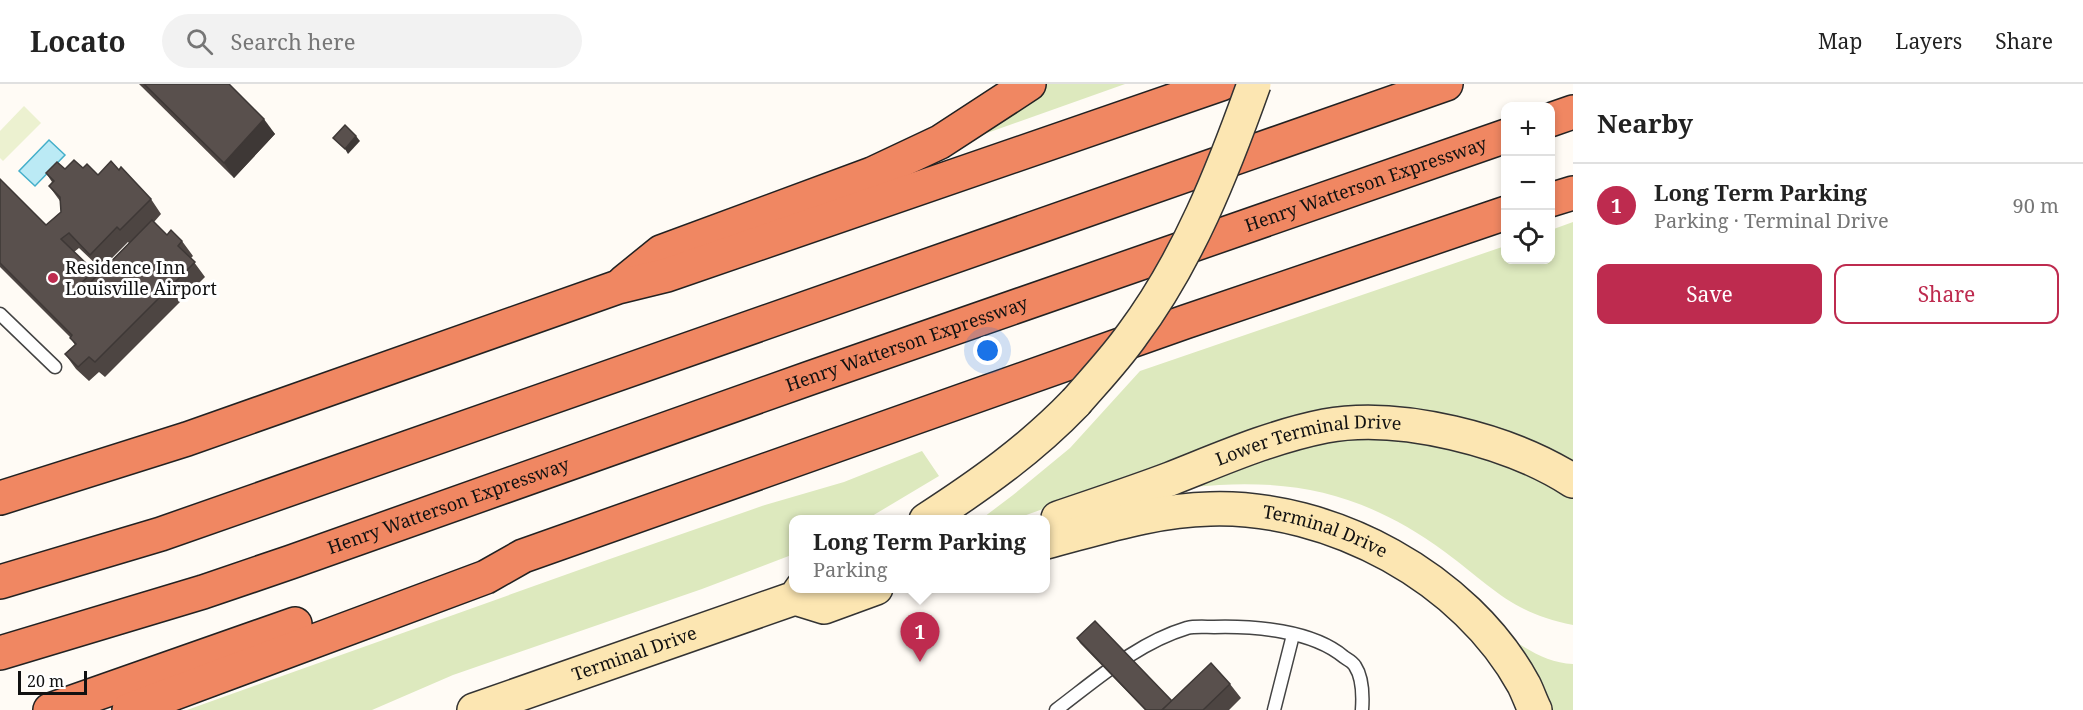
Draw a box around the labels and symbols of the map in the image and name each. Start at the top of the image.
street label: Henry Watterson Expressway [1241,130,1491,237]
place label: Residence Inn Louisville Airport [65,255,217,300]
marker: Residence Inn Louisville Airport [46,271,60,285]
street label: Henry Watterson Expressway [782,290,1031,397]
your location [973,336,1002,365]
street label: Lower Terminal Drive [1212,409,1402,471]
street label: Henry Watterson Expressway [324,451,573,559]
street label: Terminal Drive [1261,499,1392,563]
pin: 1 [900,612,940,662]
street label: Terminal Drive [569,620,700,686]
scale bar [18,668,87,696]

